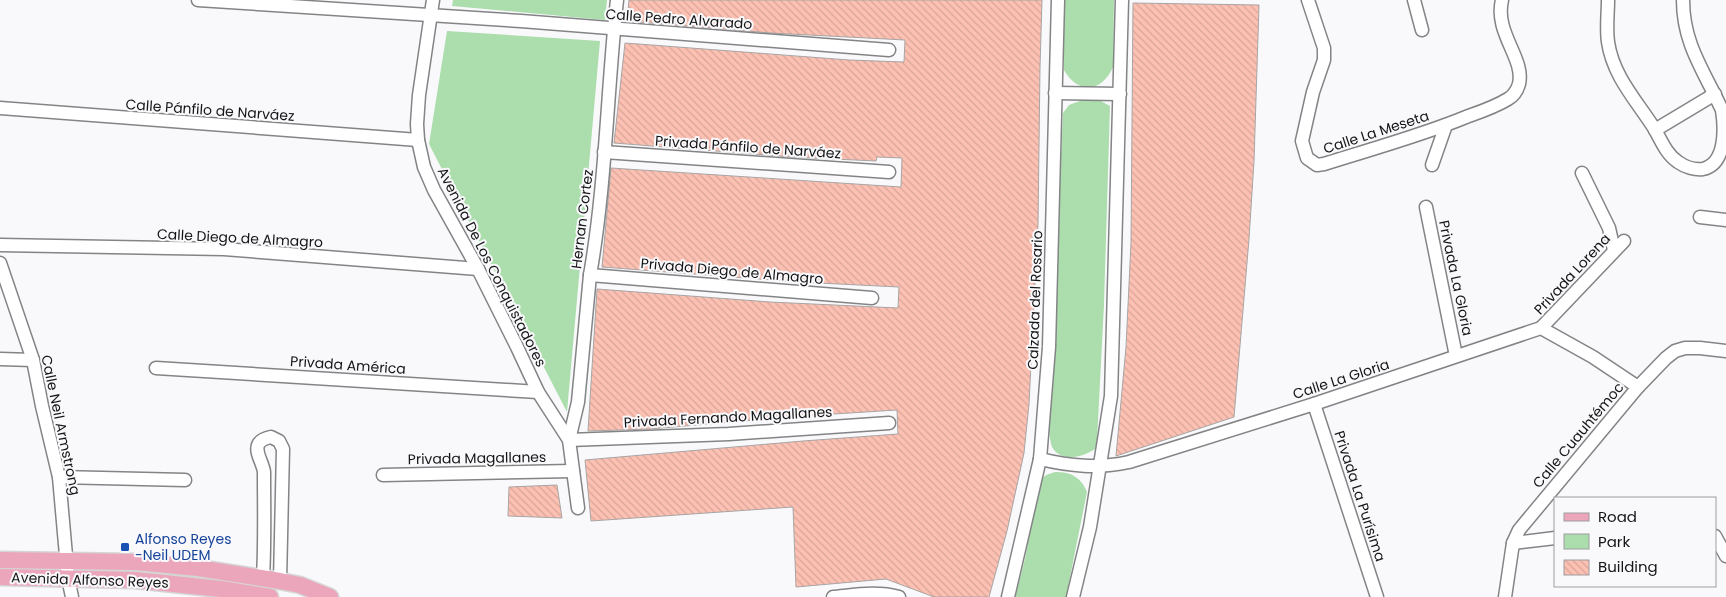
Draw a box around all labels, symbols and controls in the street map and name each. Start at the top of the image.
street label: Calle Pedro Alvarado [605,4,753,34]
street label: Calle Pánfilo de Narváez [125,94,295,126]
street label: Calle La Meseta [1321,105,1431,159]
street label: Privada Pánfilo de Narváez [654,131,842,163]
street label: Avenida De Los Conquistadores [433,164,551,370]
street label: Hernan Cortez [566,168,598,270]
street label: Privada La Gloria [1434,218,1478,338]
street label: Calle Diego de Almagro [157,224,323,252]
street label: Privada Lorena [1529,229,1615,319]
street label: Calzada del Rosario [1023,230,1047,370]
street label: Privada Diego de Almagro [640,253,824,289]
street label: Privada América [289,351,407,379]
street label: Calle Neil Armstrong [36,353,86,497]
street label: Calle La Gloria [1290,354,1392,404]
street label: Calle Cuauhtémoc [1528,378,1628,492]
street label: Privada Fernando Magallanes [623,402,833,432]
street label: Privada La Purísima [1329,428,1391,564]
street label: Privada Magallanes [408,447,546,469]
legend [1554,497,1716,587]
text: Road [1598,506,1637,527]
place label: Alfonso Reyes -Neil UDEM [135,529,231,565]
text: Park [1598,531,1630,552]
marker: Alfonso Reyes -Neil UDEM [119,541,131,553]
text: Building [1598,556,1658,577]
street label: Avenida Alfonso Reyes [11,567,169,593]

